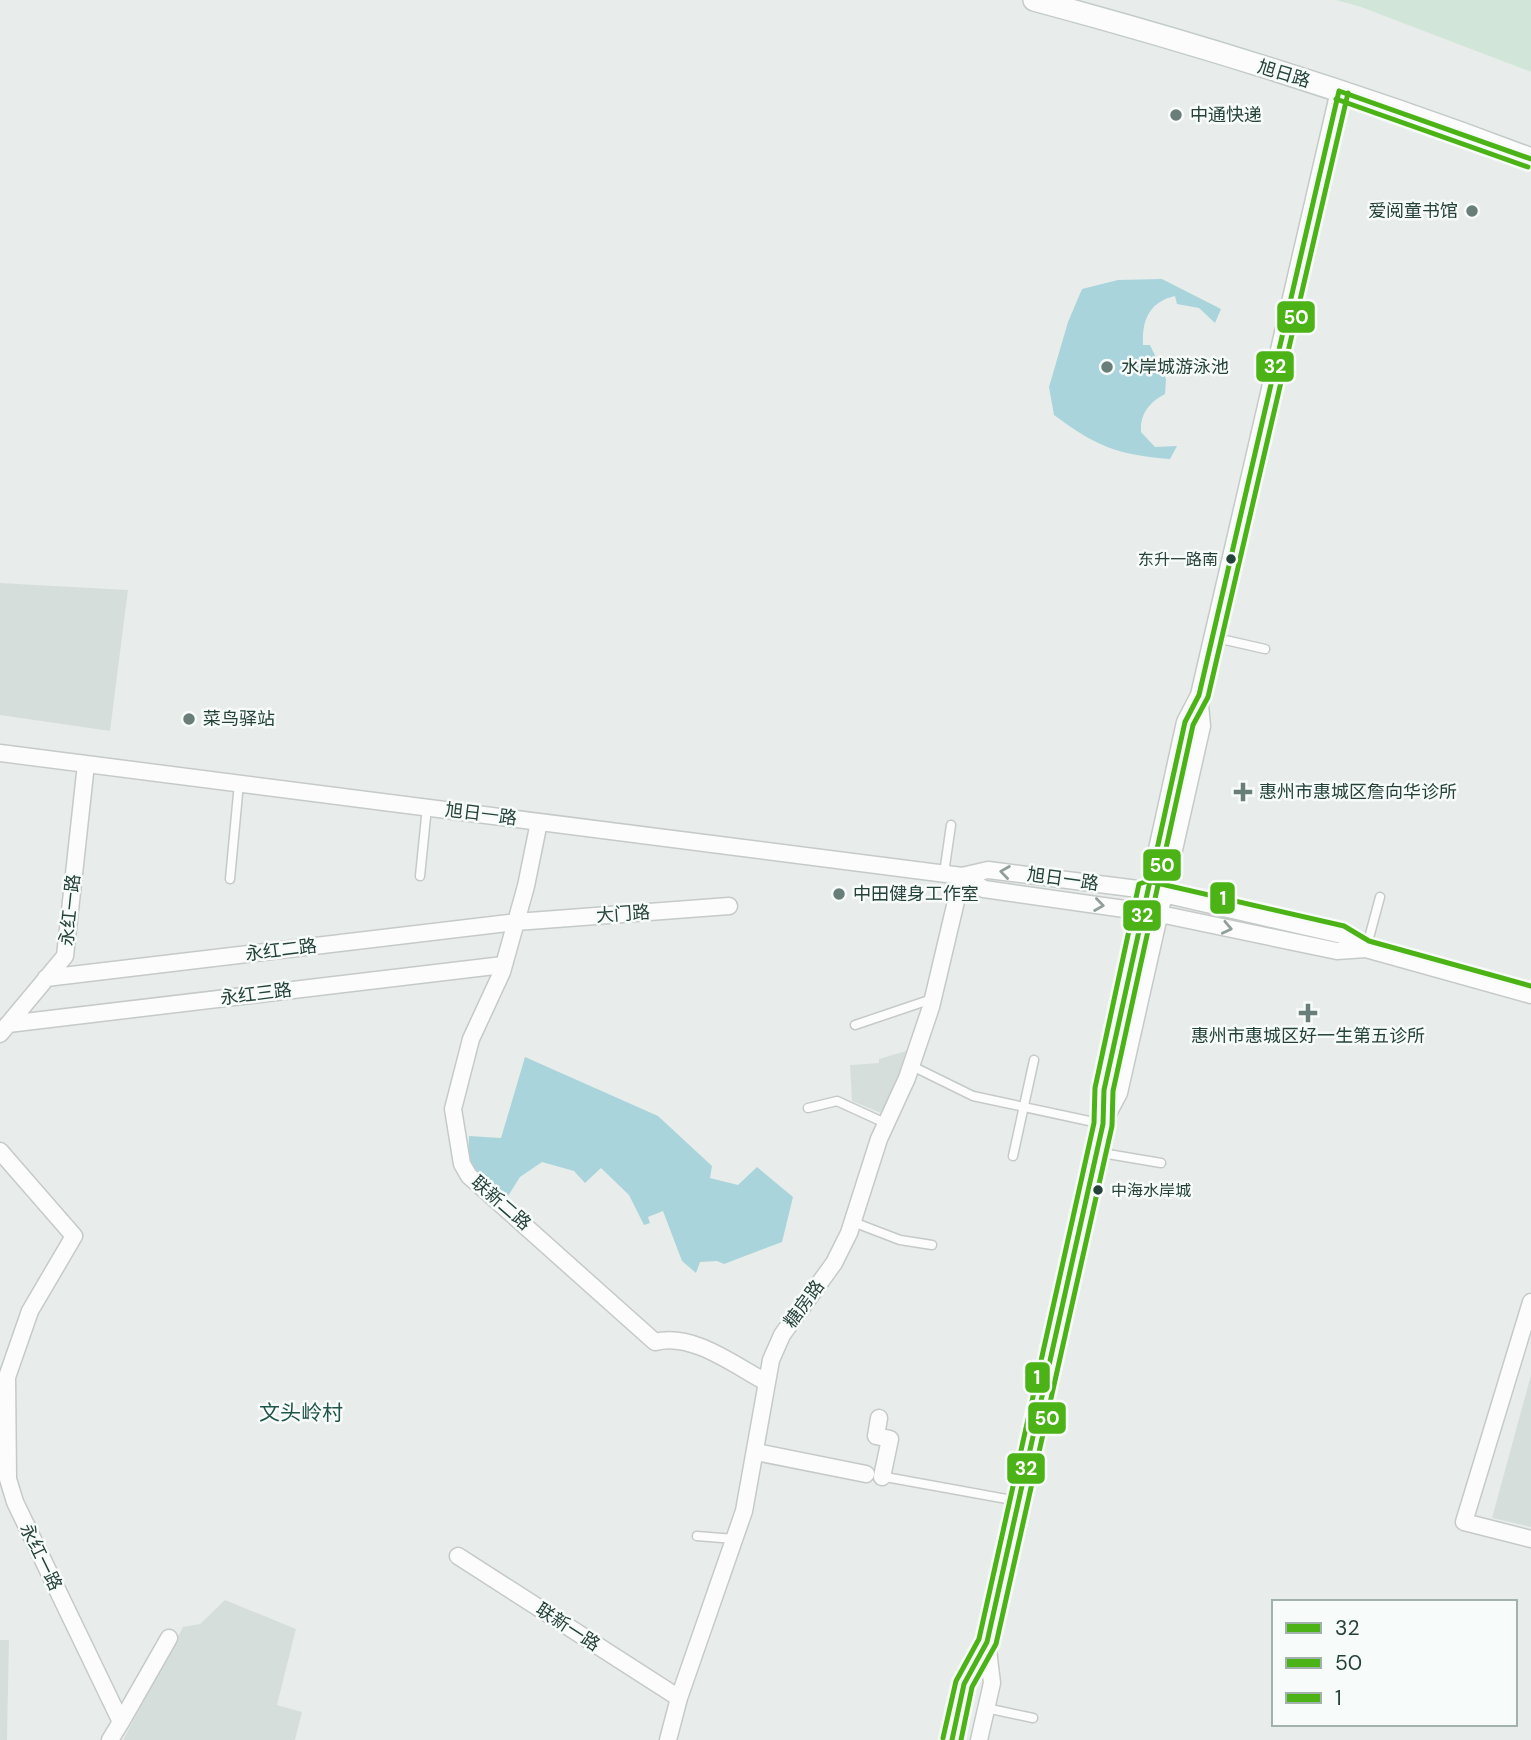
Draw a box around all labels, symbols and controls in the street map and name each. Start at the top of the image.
street label: 旭日路 [1255,55,1313,93]
place label: 中通快递 [1190,103,1262,127]
marker: 中通快递 [1168,107,1184,123]
place label: 爱阅童书馆 [1368,199,1458,223]
marker: 爱阅童书馆 [1464,203,1480,219]
line badge: 50 [1276,300,1316,334]
text: 50 [1283,305,1309,330]
line badge: 32 [1255,350,1295,383]
text: 32 [1264,354,1286,379]
place label: 水岸城游泳池 [1121,355,1229,379]
marker: 水岸城游泳池 [1099,359,1115,375]
place label: 东升一路南 [1138,549,1218,570]
marker: 东升一路南 [1224,552,1238,566]
place label: 菜鸟驿站 [203,707,275,731]
marker: 菜鸟驿站 [181,711,197,727]
place label: 惠州市惠城区詹向华诊所 [1259,780,1457,804]
marker: 惠州市惠城区詹向华诊所 [1233,782,1253,802]
street label: 旭日一路 [444,798,518,830]
line badge: 50 [1142,848,1182,882]
text: 50 [1149,853,1175,878]
street label: 旭日一路 [1026,862,1100,896]
one-way arrow [1000,864,1011,879]
street label: 永红一路 [54,873,86,947]
line badge: 1 [1209,881,1236,915]
place label: 中田健身工作室 [853,882,979,906]
marker: 中田健身工作室 [831,886,847,902]
text: 1 [1220,886,1226,911]
one-way arrow [1093,897,1105,912]
line badge: 32 [1122,899,1162,932]
street label: 大门路 [595,900,651,928]
text: 32 [1131,903,1153,928]
one-way arrow [1221,919,1233,934]
street label: 永红二路 [244,934,318,966]
street label: 永红三路 [219,978,293,1010]
marker: 惠州市惠城区好一生第五诊所 [1298,1003,1318,1023]
place label: 惠州市惠城区好一生第五诊所 [1191,1024,1425,1048]
street label: 联新二路 [466,1170,536,1236]
place label: 中海水岸城 [1111,1180,1191,1201]
marker: 中海水岸城 [1091,1183,1105,1197]
street label: 糖房路 [778,1275,830,1333]
line badge: 1 [1024,1361,1051,1394]
text: 1 [1034,1365,1040,1390]
district label: 文头岭村 [259,1399,343,1427]
line badge: 50 [1027,1401,1067,1435]
text: 50 [1034,1406,1060,1431]
line badge: 32 [1006,1452,1046,1485]
text: 32 [1015,1456,1037,1481]
street label: 永红一路 [14,1519,68,1595]
street label: 联新一路 [531,1597,605,1657]
legend [1272,1600,1517,1726]
text: 32 [1335,1614,1360,1642]
text: 50 [1335,1649,1362,1677]
text: 1 [1335,1684,1342,1712]

